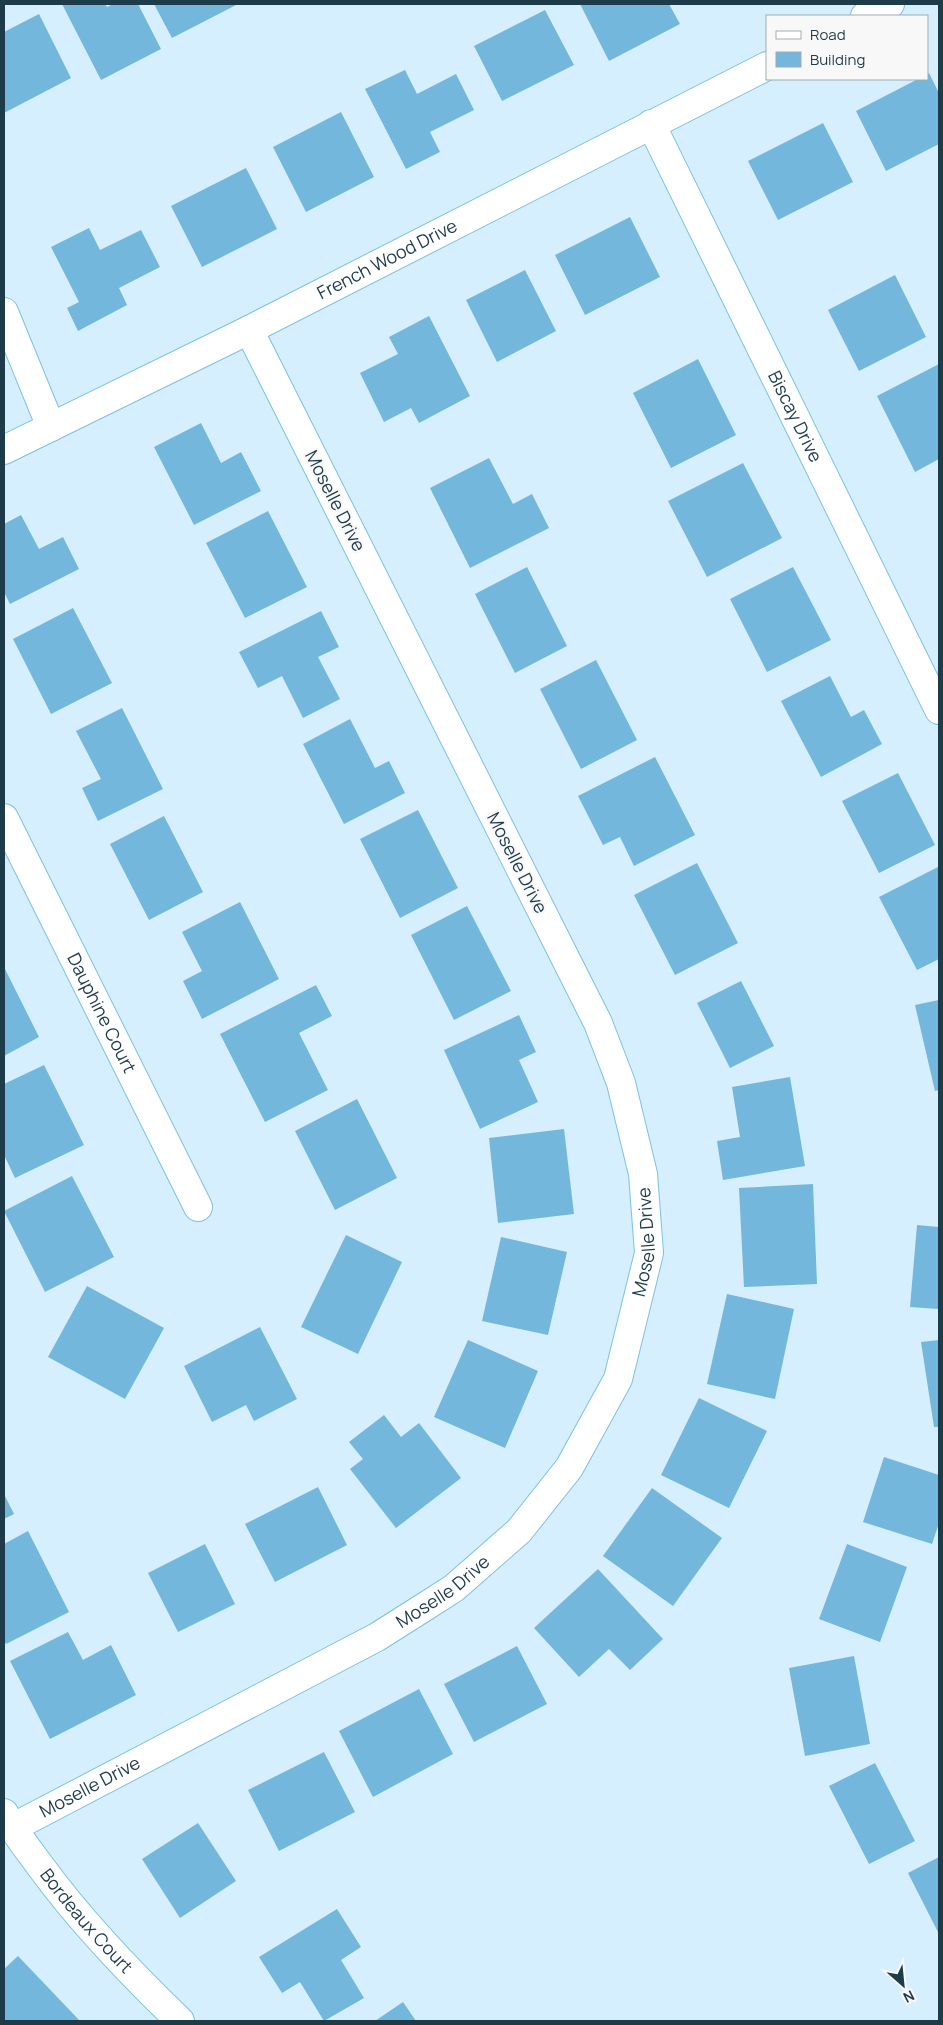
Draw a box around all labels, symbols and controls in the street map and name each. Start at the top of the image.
legend [766,15,928,80]
text: Road [810,24,846,45]
text: Building [810,49,865,70]
street label: French Wood Drive [313,213,461,304]
street label: Biscay Drive [763,366,828,466]
street label: Moselle Drive [300,446,372,555]
street label: Moselle Drive [482,808,554,917]
street label: Dauphine Court [62,949,142,1077]
street label: Moselle Drive [626,1187,660,1299]
street label: Moselle Drive [391,1549,494,1633]
street label: Moselle Drive [35,1750,144,1823]
street label: Bordeaux Court [35,1863,138,1978]
north arrow [878,1960,928,2010]
text: N [900,1986,918,2008]

